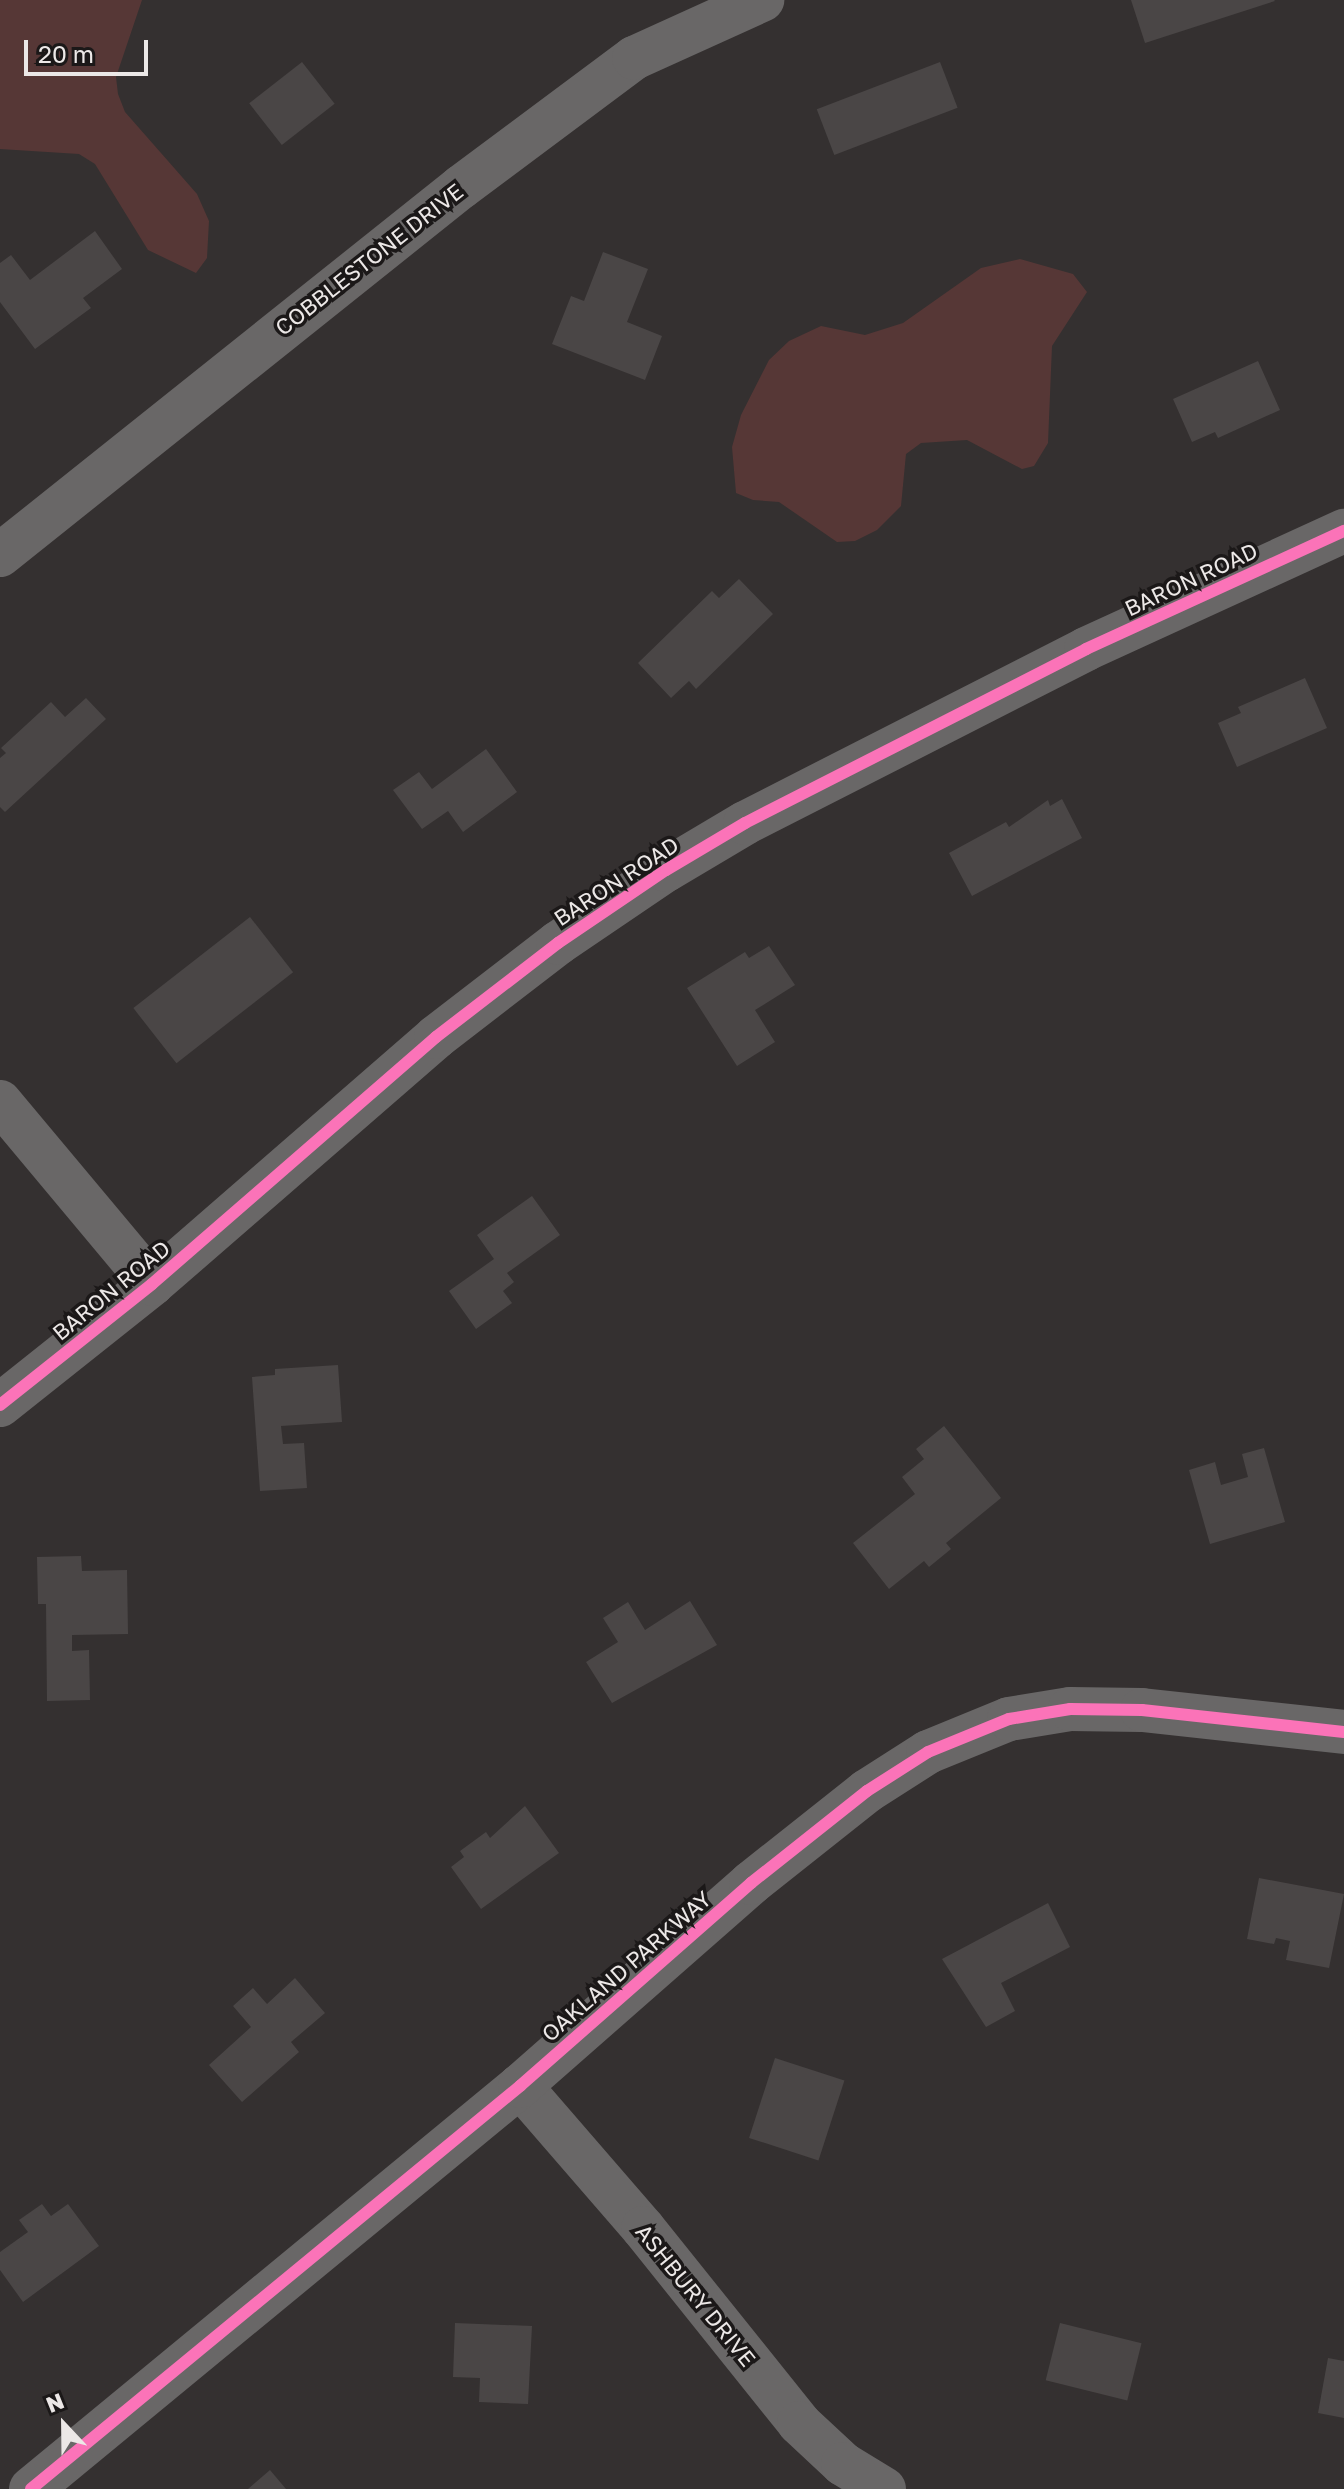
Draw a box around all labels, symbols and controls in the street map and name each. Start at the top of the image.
scale bar [28,24,152,74]
text: 20 m [38,39,94,68]
street label: COBBLESTONE DRIVE [270,177,468,341]
street label: BARON ROAD [1120,537,1262,621]
street label: BARON ROAD [549,831,683,931]
street label: BARON ROAD [47,1235,175,1345]
street label: OAKLAND PARKWAY [536,1885,716,2047]
street label: ASHBURY DRIVE [631,2219,761,2371]
north arrow [24,2385,104,2465]
text: N [42,2387,68,2418]

